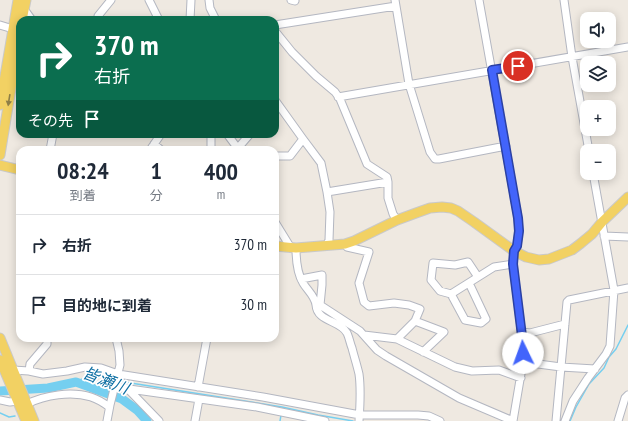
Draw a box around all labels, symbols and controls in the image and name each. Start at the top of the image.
map controls [580,12,616,180]
button: sound [580,12,616,48]
text: 370 m [94,26,158,63]
icon: right [28,32,80,84]
pin [501,49,535,83]
icon: arrive [507,55,529,77]
button: layers [580,56,616,92]
text: 右折 [94,65,130,88]
one-way arrow [6,94,12,106]
button: + [580,100,616,136]
icon: arrive [81,108,103,130]
text: その先 [28,111,73,130]
button: − [580,144,616,180]
text: 08:24 [57,155,109,186]
text: 1 [151,155,162,186]
text: 400 [204,156,238,187]
text: m [217,186,225,203]
text: 到着 [70,187,96,204]
text: 分 [150,187,163,204]
icon: right [28,234,50,256]
text: 370 m [234,235,267,254]
text: 右折 [62,236,92,255]
icon: arrive [28,294,50,316]
text: 30 m [241,295,267,314]
text: 目的地に到着 [62,296,152,315]
position arrow [502,332,544,374]
water label: 皆瀬川 [80,362,134,399]

